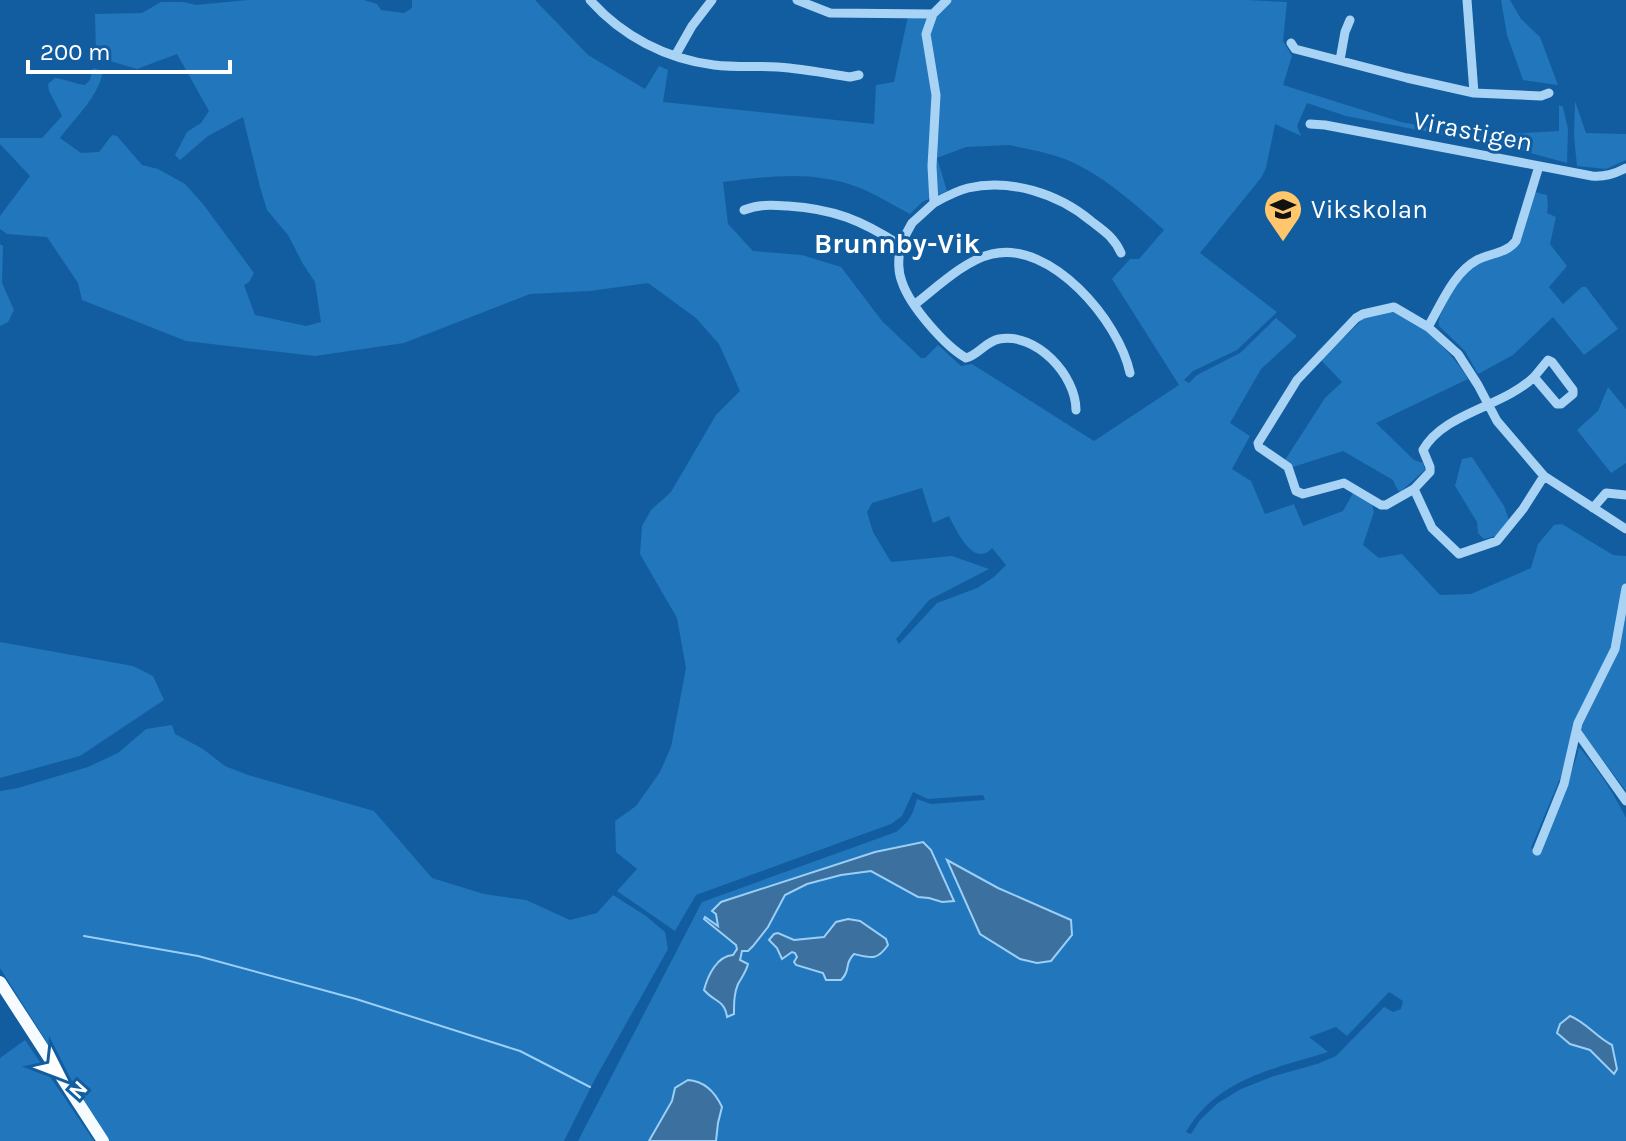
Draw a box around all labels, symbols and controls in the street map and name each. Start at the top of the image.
scale bar [28,24,230,74]
text: 200 m [40,38,111,66]
street label: Virastigen [1411,105,1535,158]
school or university icon: Vikskolan [1262,188,1304,243]
place label: Vikskolan [1311,194,1428,225]
district label: Brunnby-Vik [814,227,980,260]
north arrow [24,1037,104,1117]
text: N [63,1075,93,1104]

